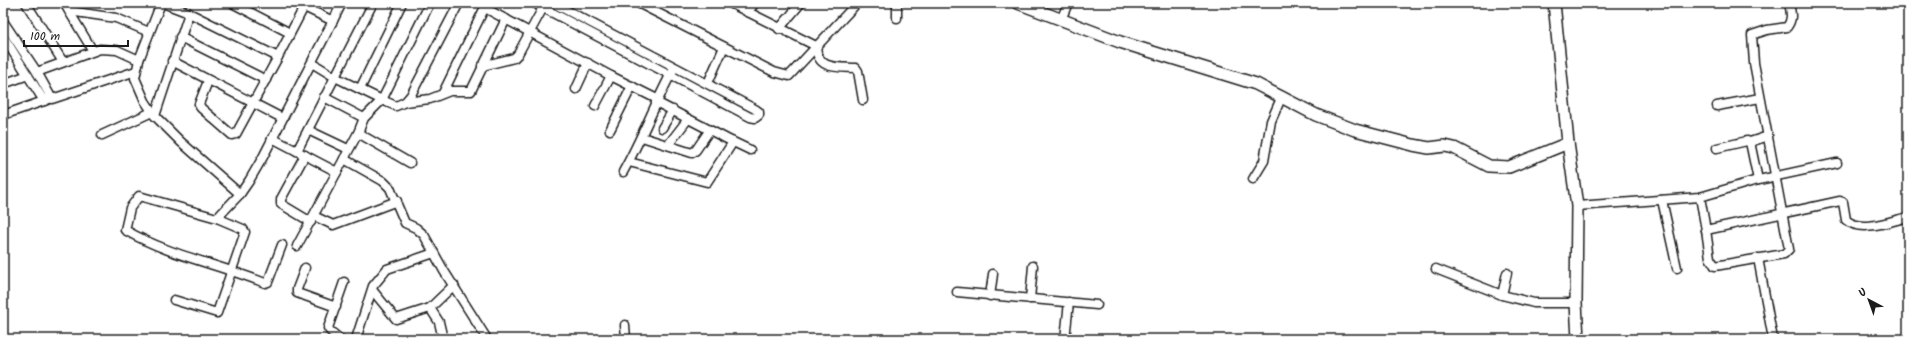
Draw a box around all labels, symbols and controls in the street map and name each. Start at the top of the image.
scale bar [24,22,128,48]
text: 100 m [30,27,61,46]
north arrow [1849,280,1889,320]
text: U [1855,284,1872,302]

